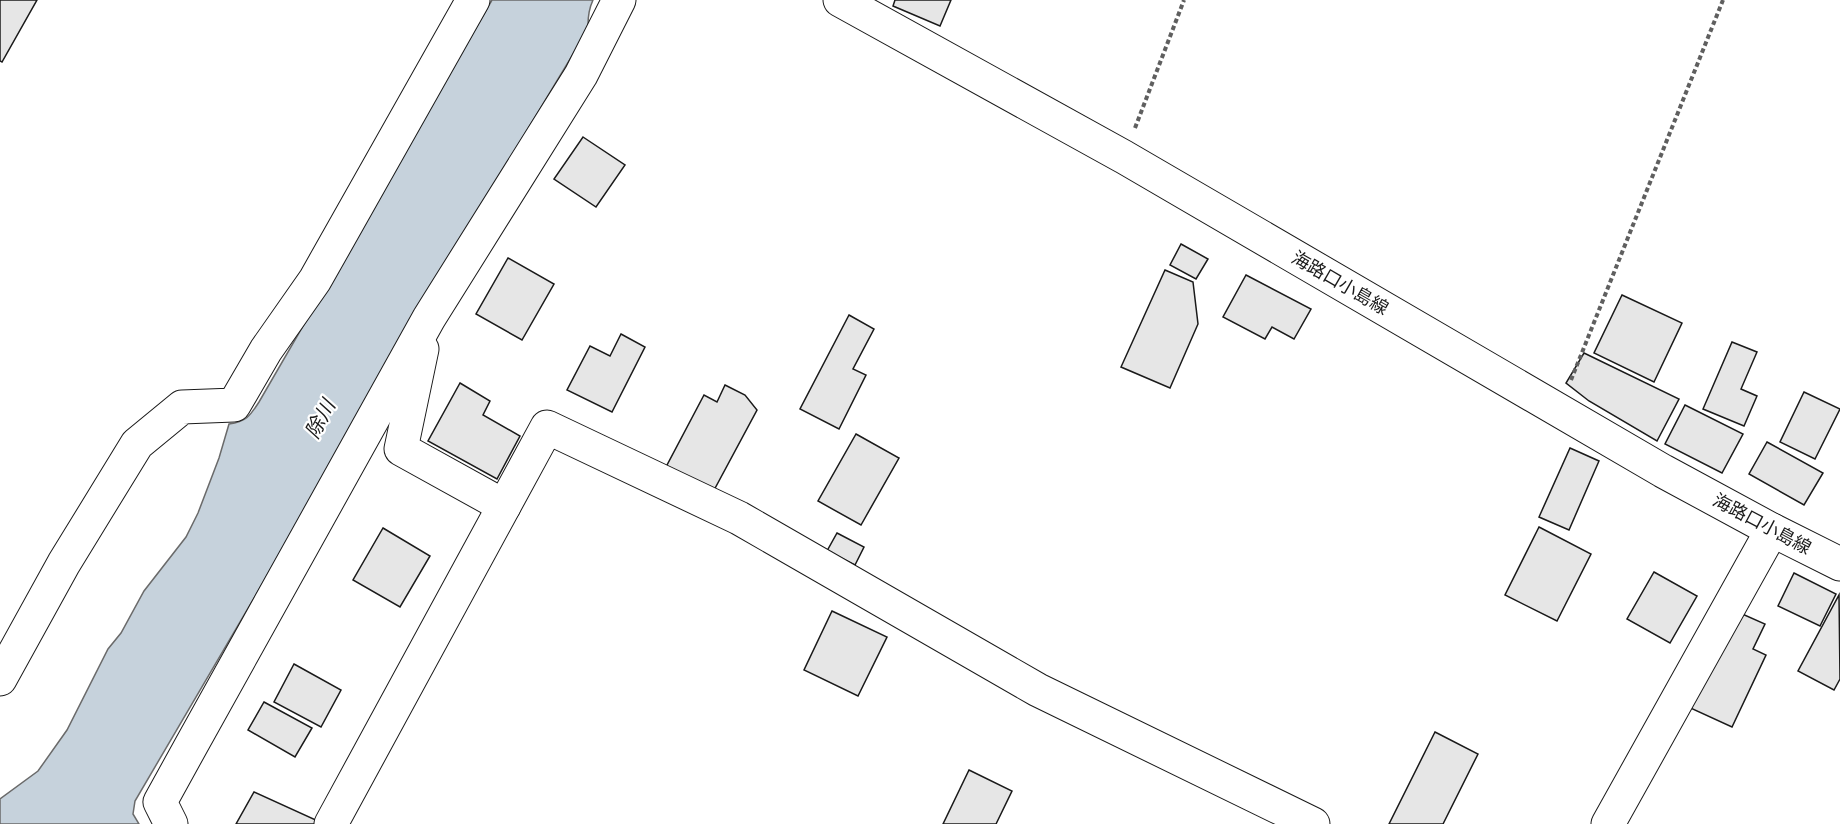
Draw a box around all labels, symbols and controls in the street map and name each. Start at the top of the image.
street label: 海路口小島線 [1288,246,1392,320]
water label: 除川 [301,394,341,442]
street label: 海路口小島線 [1709,489,1815,559]

